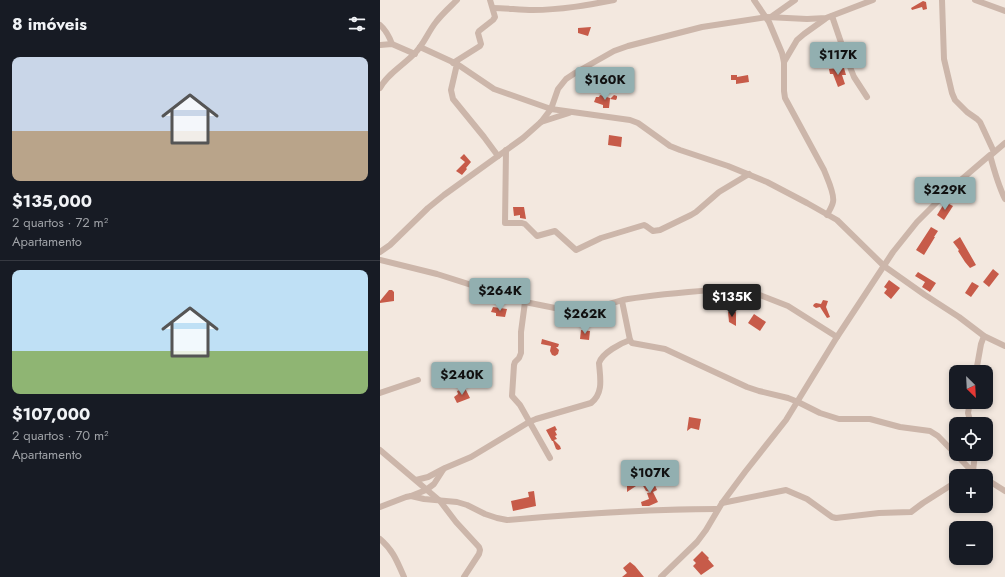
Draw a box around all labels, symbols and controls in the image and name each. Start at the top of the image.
text: 8 imóveis [12,12,87,36]
icon: filters [346,13,368,35]
pin: $117K [810,42,866,76]
text: $117K [819,45,857,64]
pin: $160K [577,67,633,101]
text: $160K [584,70,626,89]
icon: home [154,83,226,155]
pin: $229K [917,177,973,211]
text: $229K [924,180,966,199]
text: $135,000 [12,189,92,213]
text: 2 quartos · 72 m² [12,213,108,232]
text: Apartamento [12,232,82,251]
pin: $264K [472,278,528,312]
text: $264K [478,281,522,300]
pin: $135K [704,284,760,318]
text: $135K [712,287,752,306]
icon: home [154,296,226,368]
pin: $262K [557,301,613,335]
text: $262K [564,304,606,323]
pin: $240K [434,362,490,396]
text: $240K [440,365,484,384]
north arrow [949,365,993,409]
map controls [949,365,993,565]
text: $107,000 [12,402,90,426]
button: locate [949,417,993,461]
text: 2 quartos · 70 m² [12,426,109,445]
text: Apartamento [12,445,82,464]
pin: $107K [622,460,678,494]
text: $107K [630,463,670,482]
button: + [949,469,993,513]
button: − [949,521,993,565]

